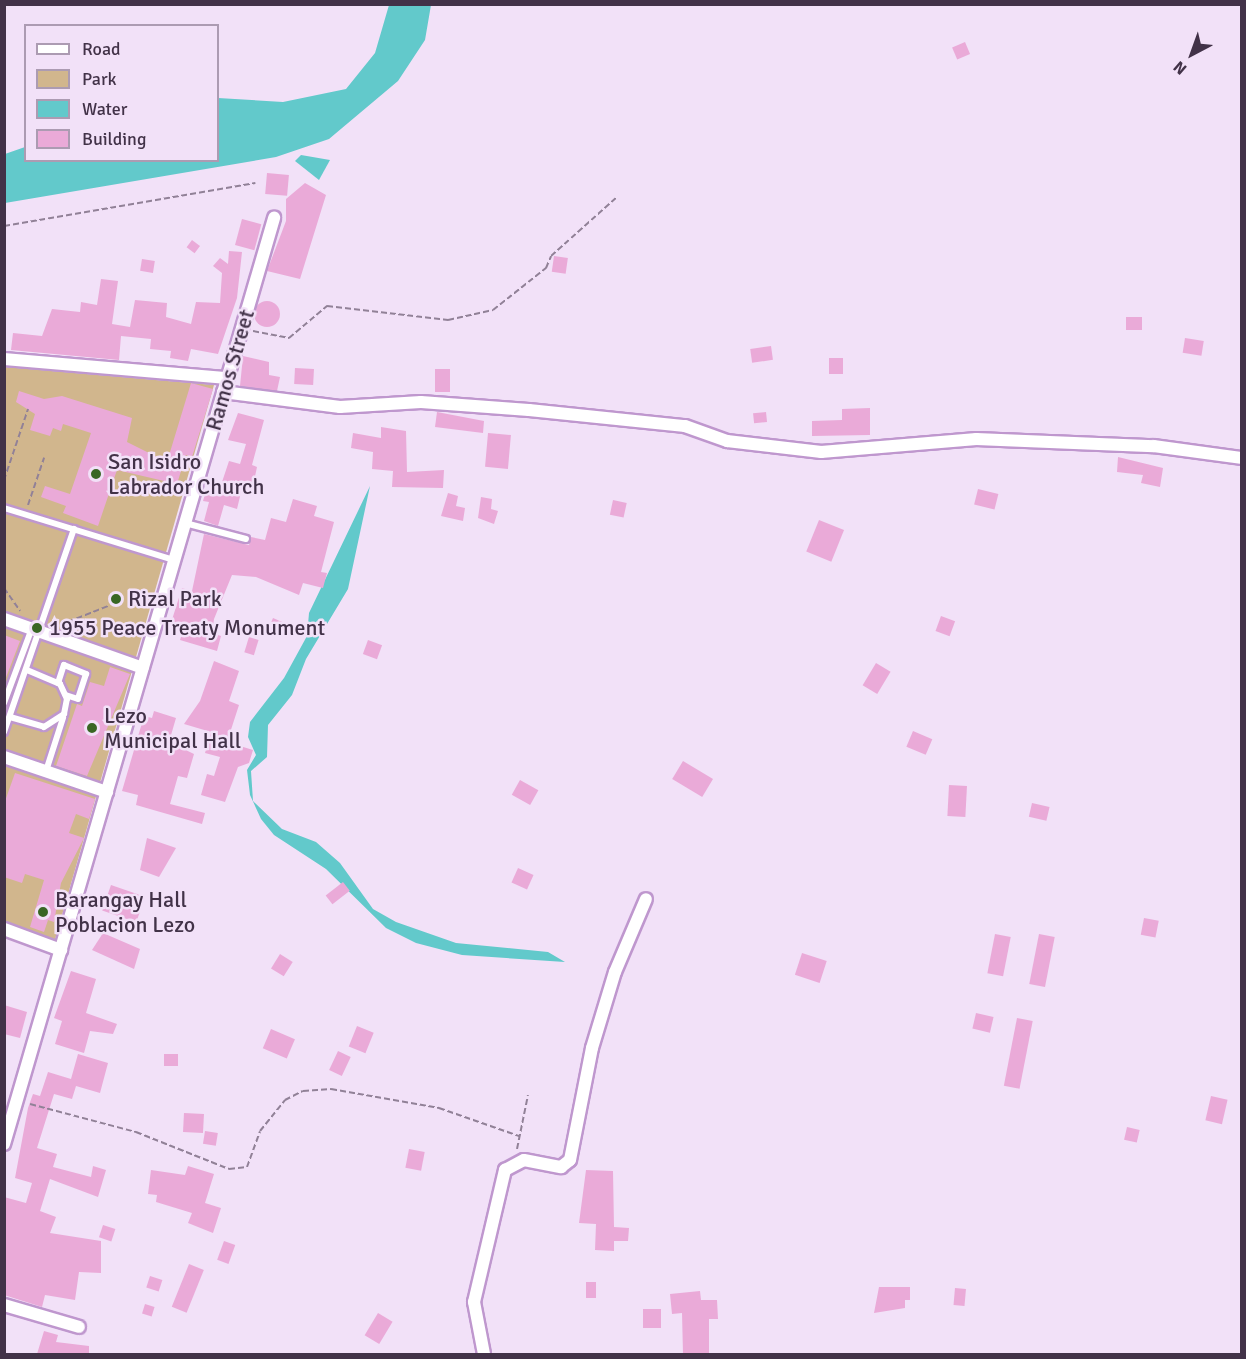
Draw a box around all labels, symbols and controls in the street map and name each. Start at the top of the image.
legend [24,24,219,162]
north arrow [1162,24,1222,84]
text: Road [82,38,121,60]
text: N [1169,56,1191,79]
text: Park [82,68,117,90]
text: Water [82,98,127,120]
text: Building [82,128,146,150]
street label: Ramos Street [200,306,260,434]
place label: San Isidro Labrador Church [108,448,264,500]
marker: San Isidro Labrador Church [89,467,103,481]
place label: Rizal Park [128,586,222,612]
marker: Rizal Park [109,592,123,606]
place label: 1955 Peace Treaty Monument [49,615,325,641]
marker: 1955 Peace Treaty Monument [30,621,44,635]
place label: Lezo Municipal Hall [104,702,241,754]
marker: Lezo Municipal Hall [85,721,99,735]
place label: Barangay Hall Poblacion Lezo [55,886,195,938]
marker: Barangay Hall Poblacion Lezo [36,905,50,919]

